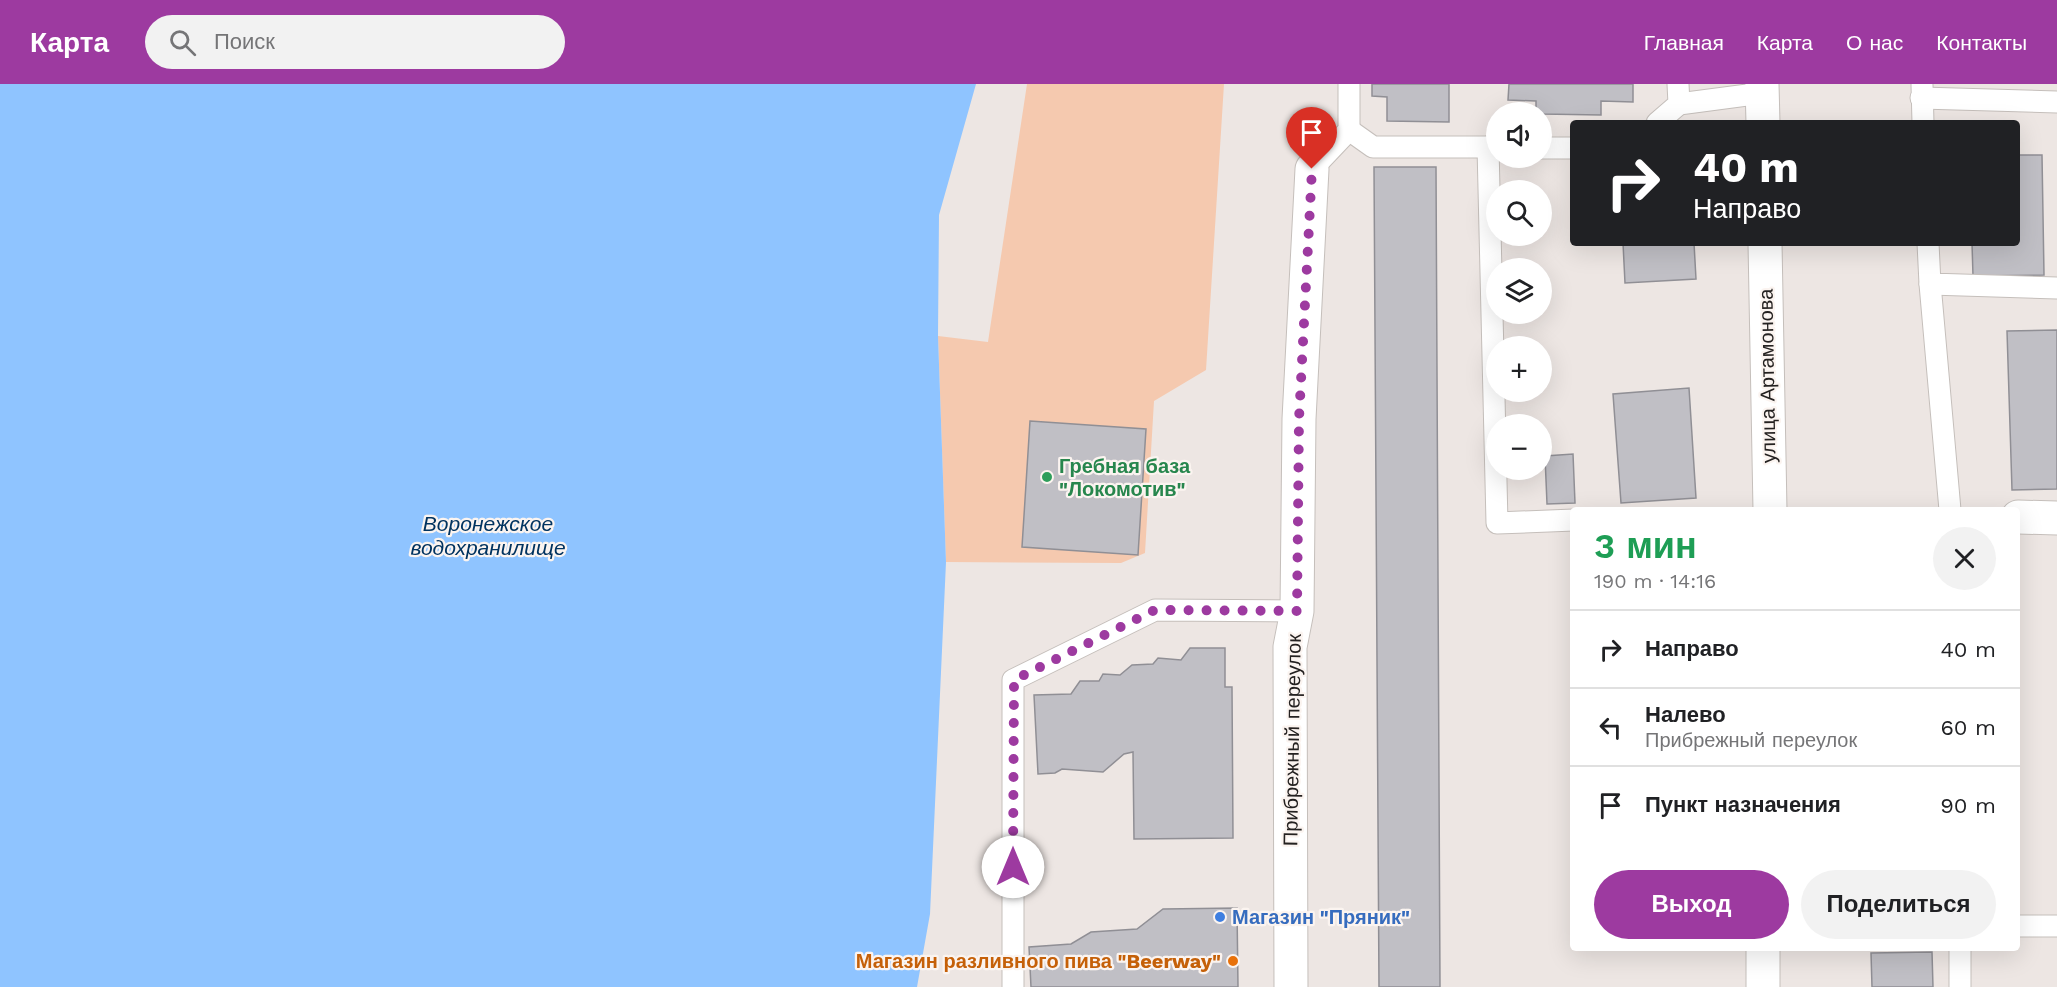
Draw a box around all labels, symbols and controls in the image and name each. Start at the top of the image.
search box [145,15,565,69]
text: Карта [30,26,109,59]
icon: search [166,26,199,59]
text: Поиск [214,29,275,54]
text: Главная [1644,30,1724,55]
text: Карта [1757,30,1813,55]
text: О нас [1846,30,1903,55]
text: Контакты [1936,30,2027,55]
map controls [1486,102,1552,480]
button: sound [1486,102,1552,168]
pin [1286,107,1337,169]
icon: arrive [1295,116,1328,149]
text: 40 m [1693,143,1799,192]
icon: right [1594,144,1672,222]
button: search [1486,180,1552,246]
text: Направо [1693,193,1801,225]
button: layers [1486,258,1552,324]
street label: улица Артамонова [1753,288,1781,463]
button: + [1486,336,1552,402]
button: − [1486,414,1552,480]
place label: Гребная база "Локомотив" [1059,454,1191,501]
marker: Гребная база "Локомотив" [1040,470,1054,484]
water label: Воронежское водохранилище [410,511,566,560]
text: 3 мин [1594,525,1697,567]
button: close [1933,527,1996,590]
text: 190 m · 14:16 [1594,569,1716,593]
street label: Прибрежный переулок [1278,633,1306,846]
icon: right [1594,633,1627,666]
text: Направо [1645,636,1739,661]
text: 40 m [1940,637,1996,662]
text: Налево [1645,702,1726,727]
icon: left [1594,711,1627,744]
text: 60 m [1940,715,1996,740]
text: Прибрежный переулок [1645,728,1857,752]
icon: arrive [1594,789,1627,822]
text: Пункт назначения [1645,792,1841,817]
text: 90 m [1940,793,1996,818]
position arrow [981,835,1045,899]
button: Выход [1594,870,1789,939]
button: Поделиться [1801,870,1996,939]
place label: Магазин "Пряник" [1232,905,1410,929]
marker: Магазин "Пряник" [1213,910,1227,924]
place label: Магазин разливного пива "Beerway" [856,949,1221,973]
marker: Магазин разливного пива "Beerway" [1226,954,1240,968]

